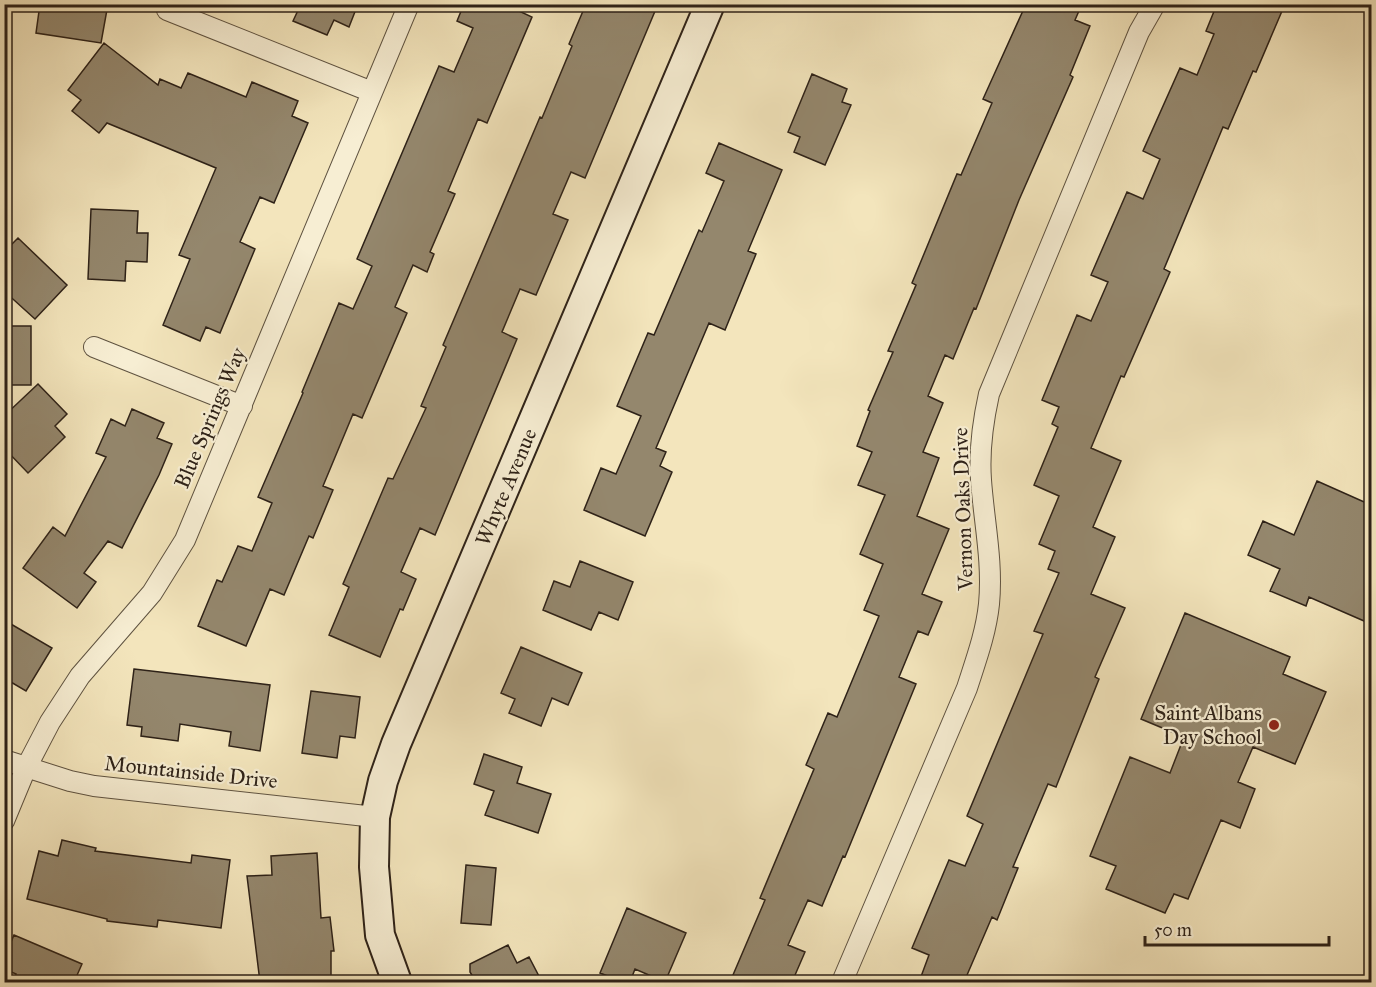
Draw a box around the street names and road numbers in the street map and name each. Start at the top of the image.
street label: Blue Springs Way [169,342,252,492]
street label: Whyte Avenue [470,424,542,550]
street label: Vernon Oaks Drive [947,427,979,592]
street label: Mountainside Drive [103,750,279,794]

